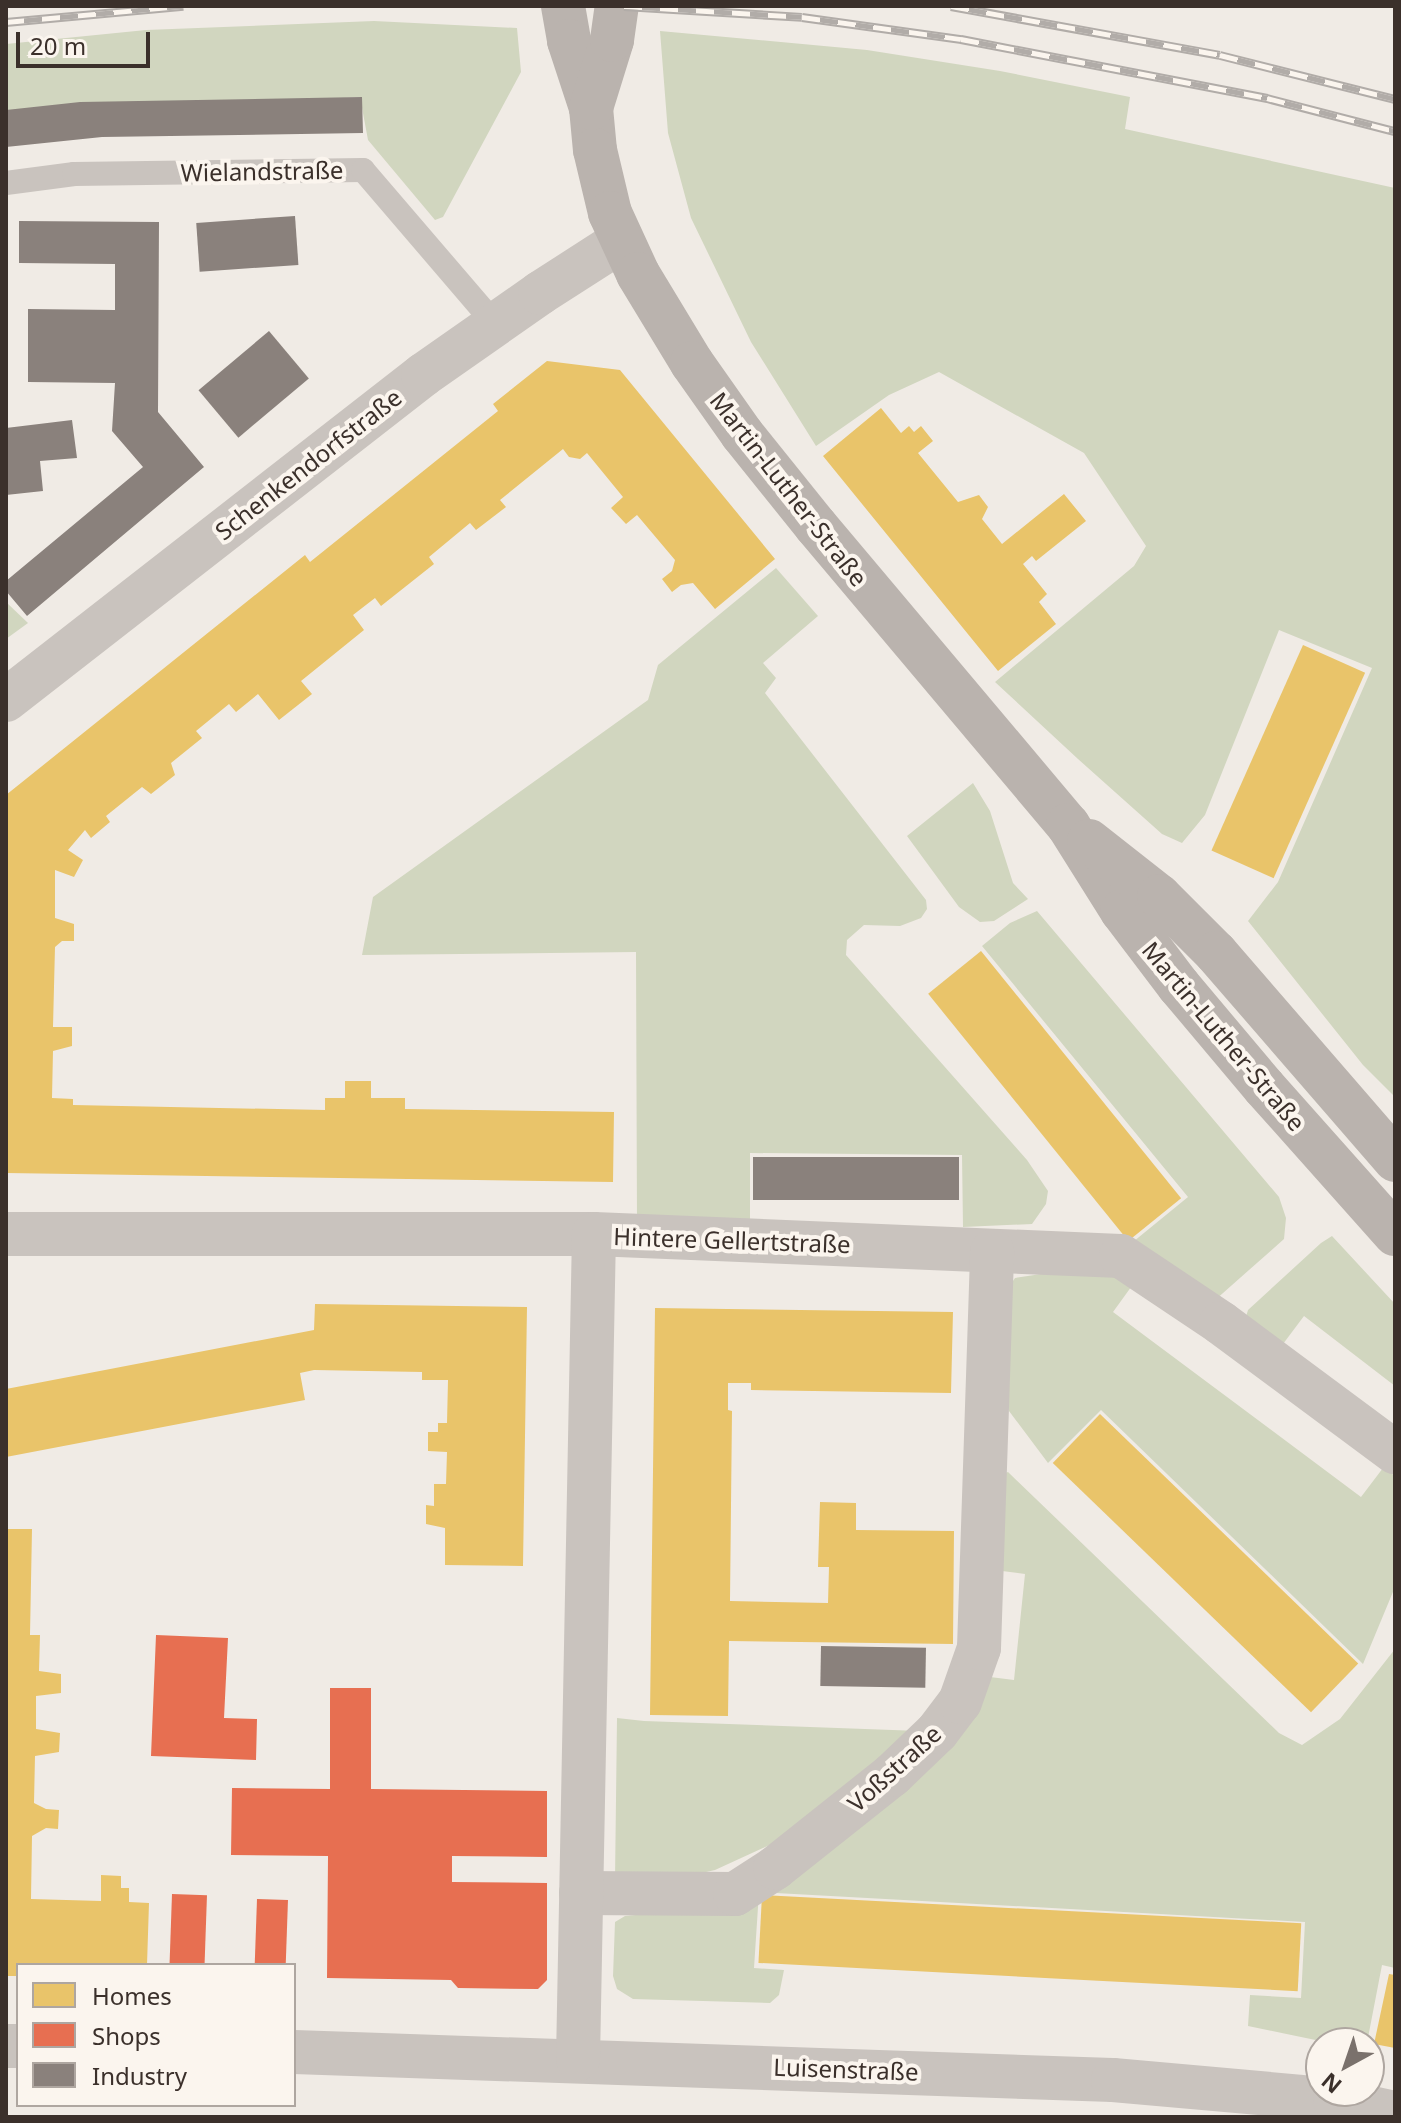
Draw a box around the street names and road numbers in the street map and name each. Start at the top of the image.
street label: Wielandstraße [180,155,344,187]
street label: Schenkendorfstraße [209,382,407,546]
street label: Martin-Luther-Straße [704,386,874,592]
street label: Martin-Luther-Straße [1136,936,1312,1136]
street label: Hintere Gellertstraße [613,1221,851,1259]
street label: Voßstraße [842,1719,946,1817]
street label: Luisenstraße [773,2052,919,2086]

